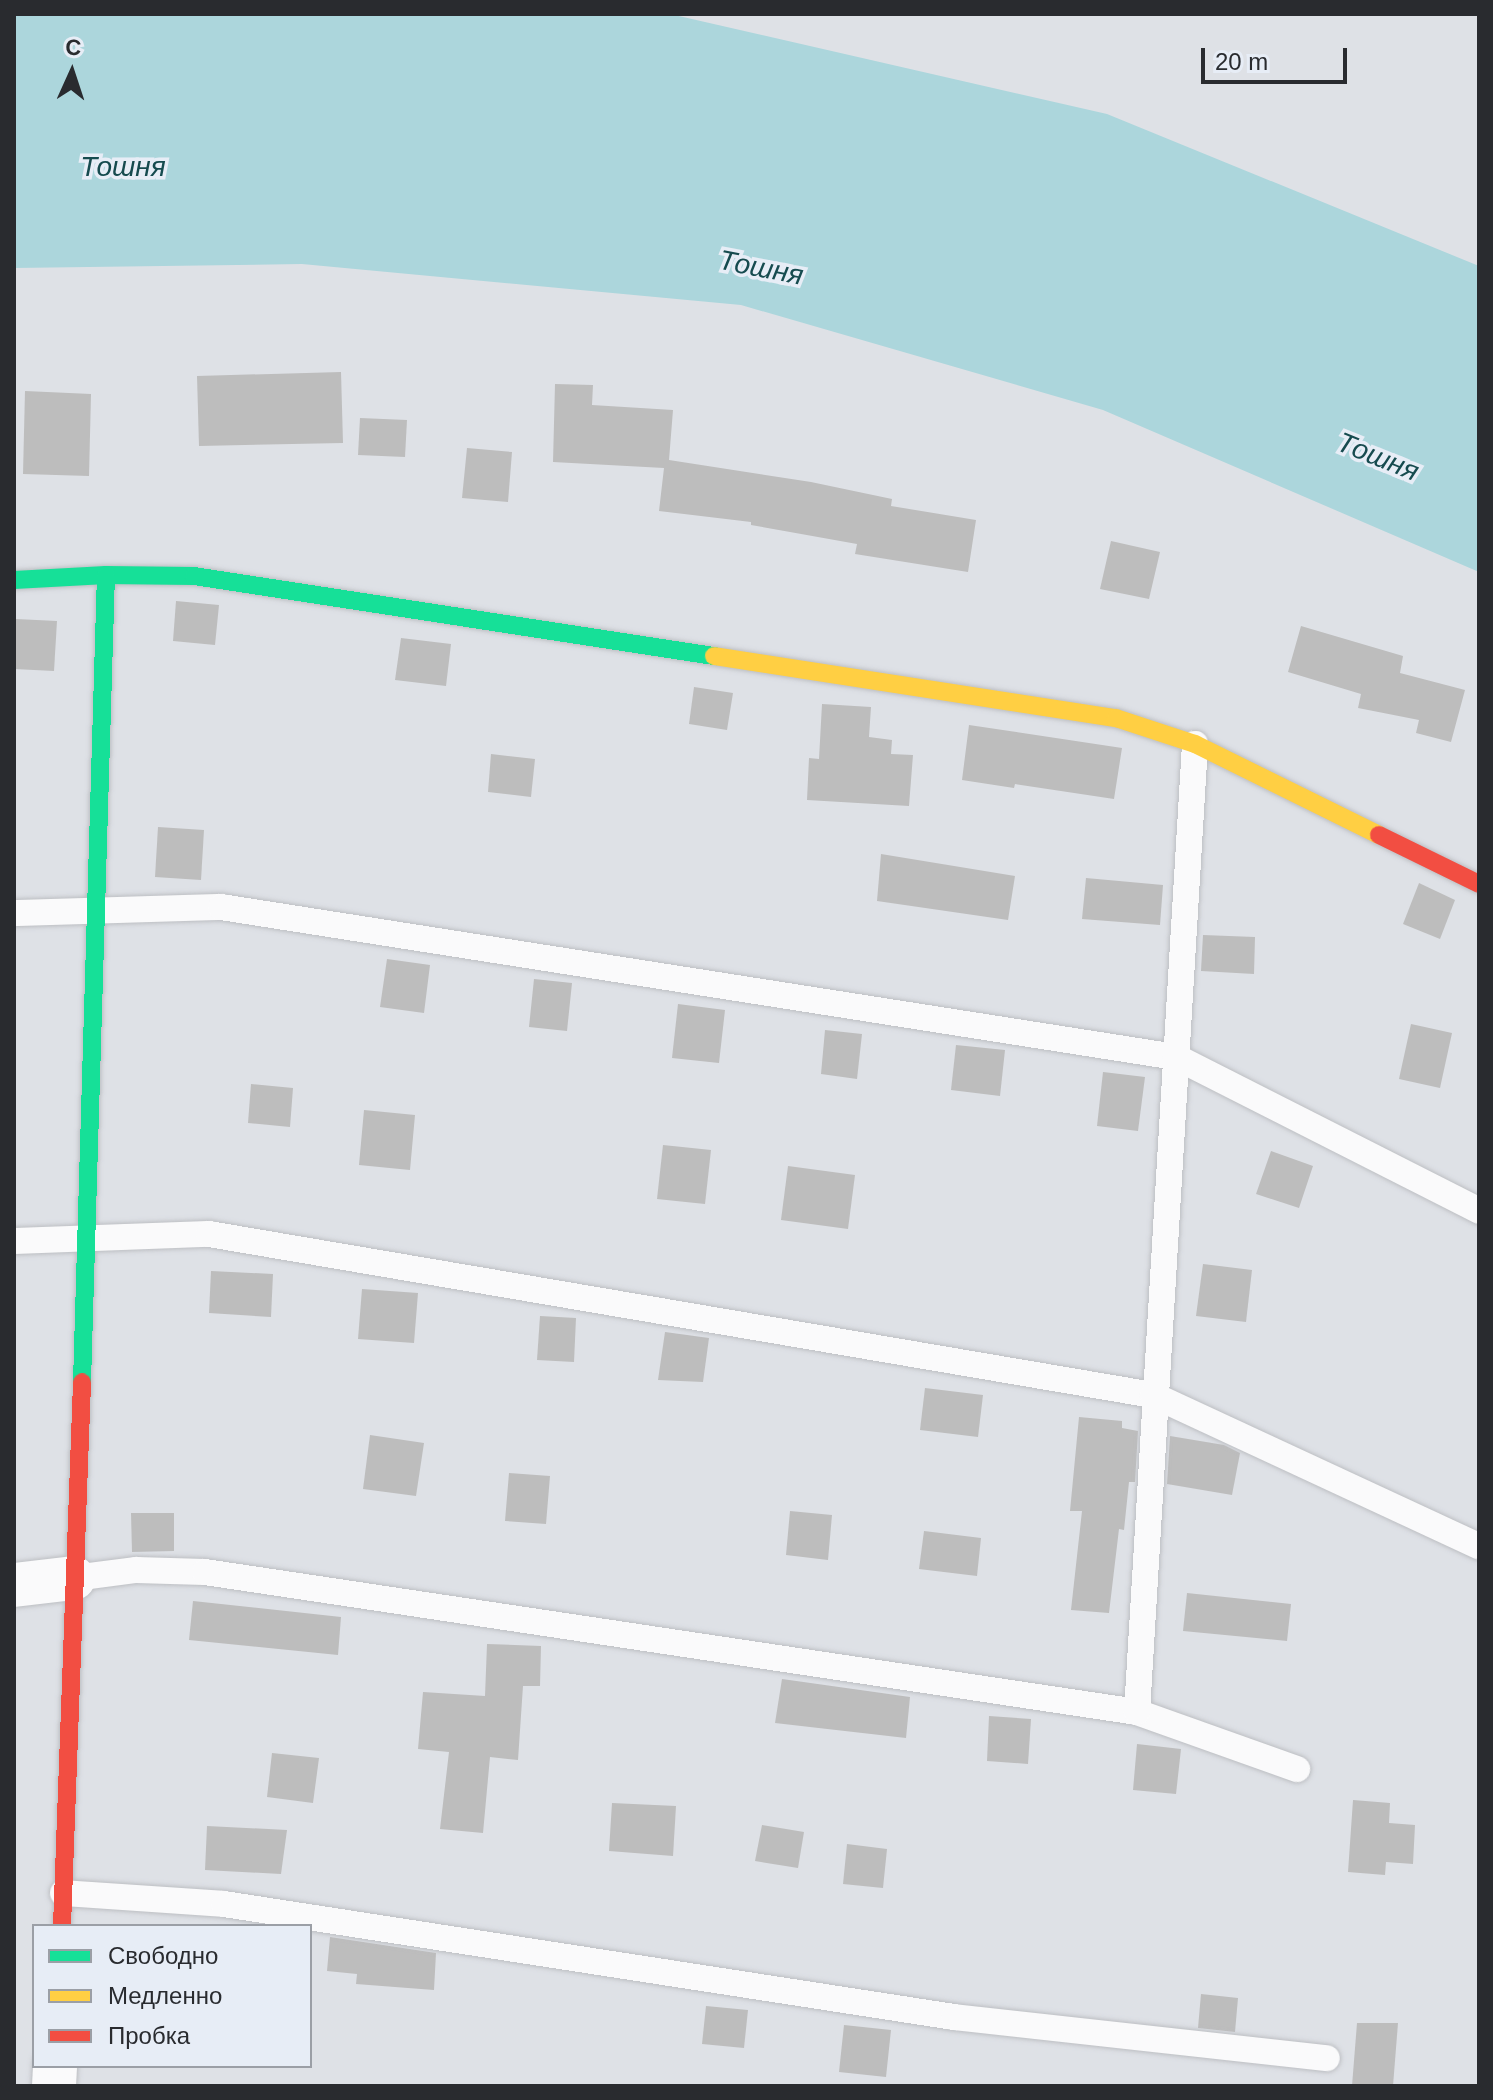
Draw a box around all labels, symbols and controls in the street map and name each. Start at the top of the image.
north arrow [32,32,112,112]
scale bar [1205,32,1351,82]
text: С [65,35,82,60]
text: 20 m [1215,48,1268,75]
water label: Тошня [80,150,166,184]
water label: Тошня [716,243,806,293]
water label: Тошня [1332,425,1424,489]
legend [32,1924,312,2068]
text: Свободно [108,1942,218,1969]
text: Медленно [108,1982,222,2009]
text: Пробка [108,2022,190,2049]

